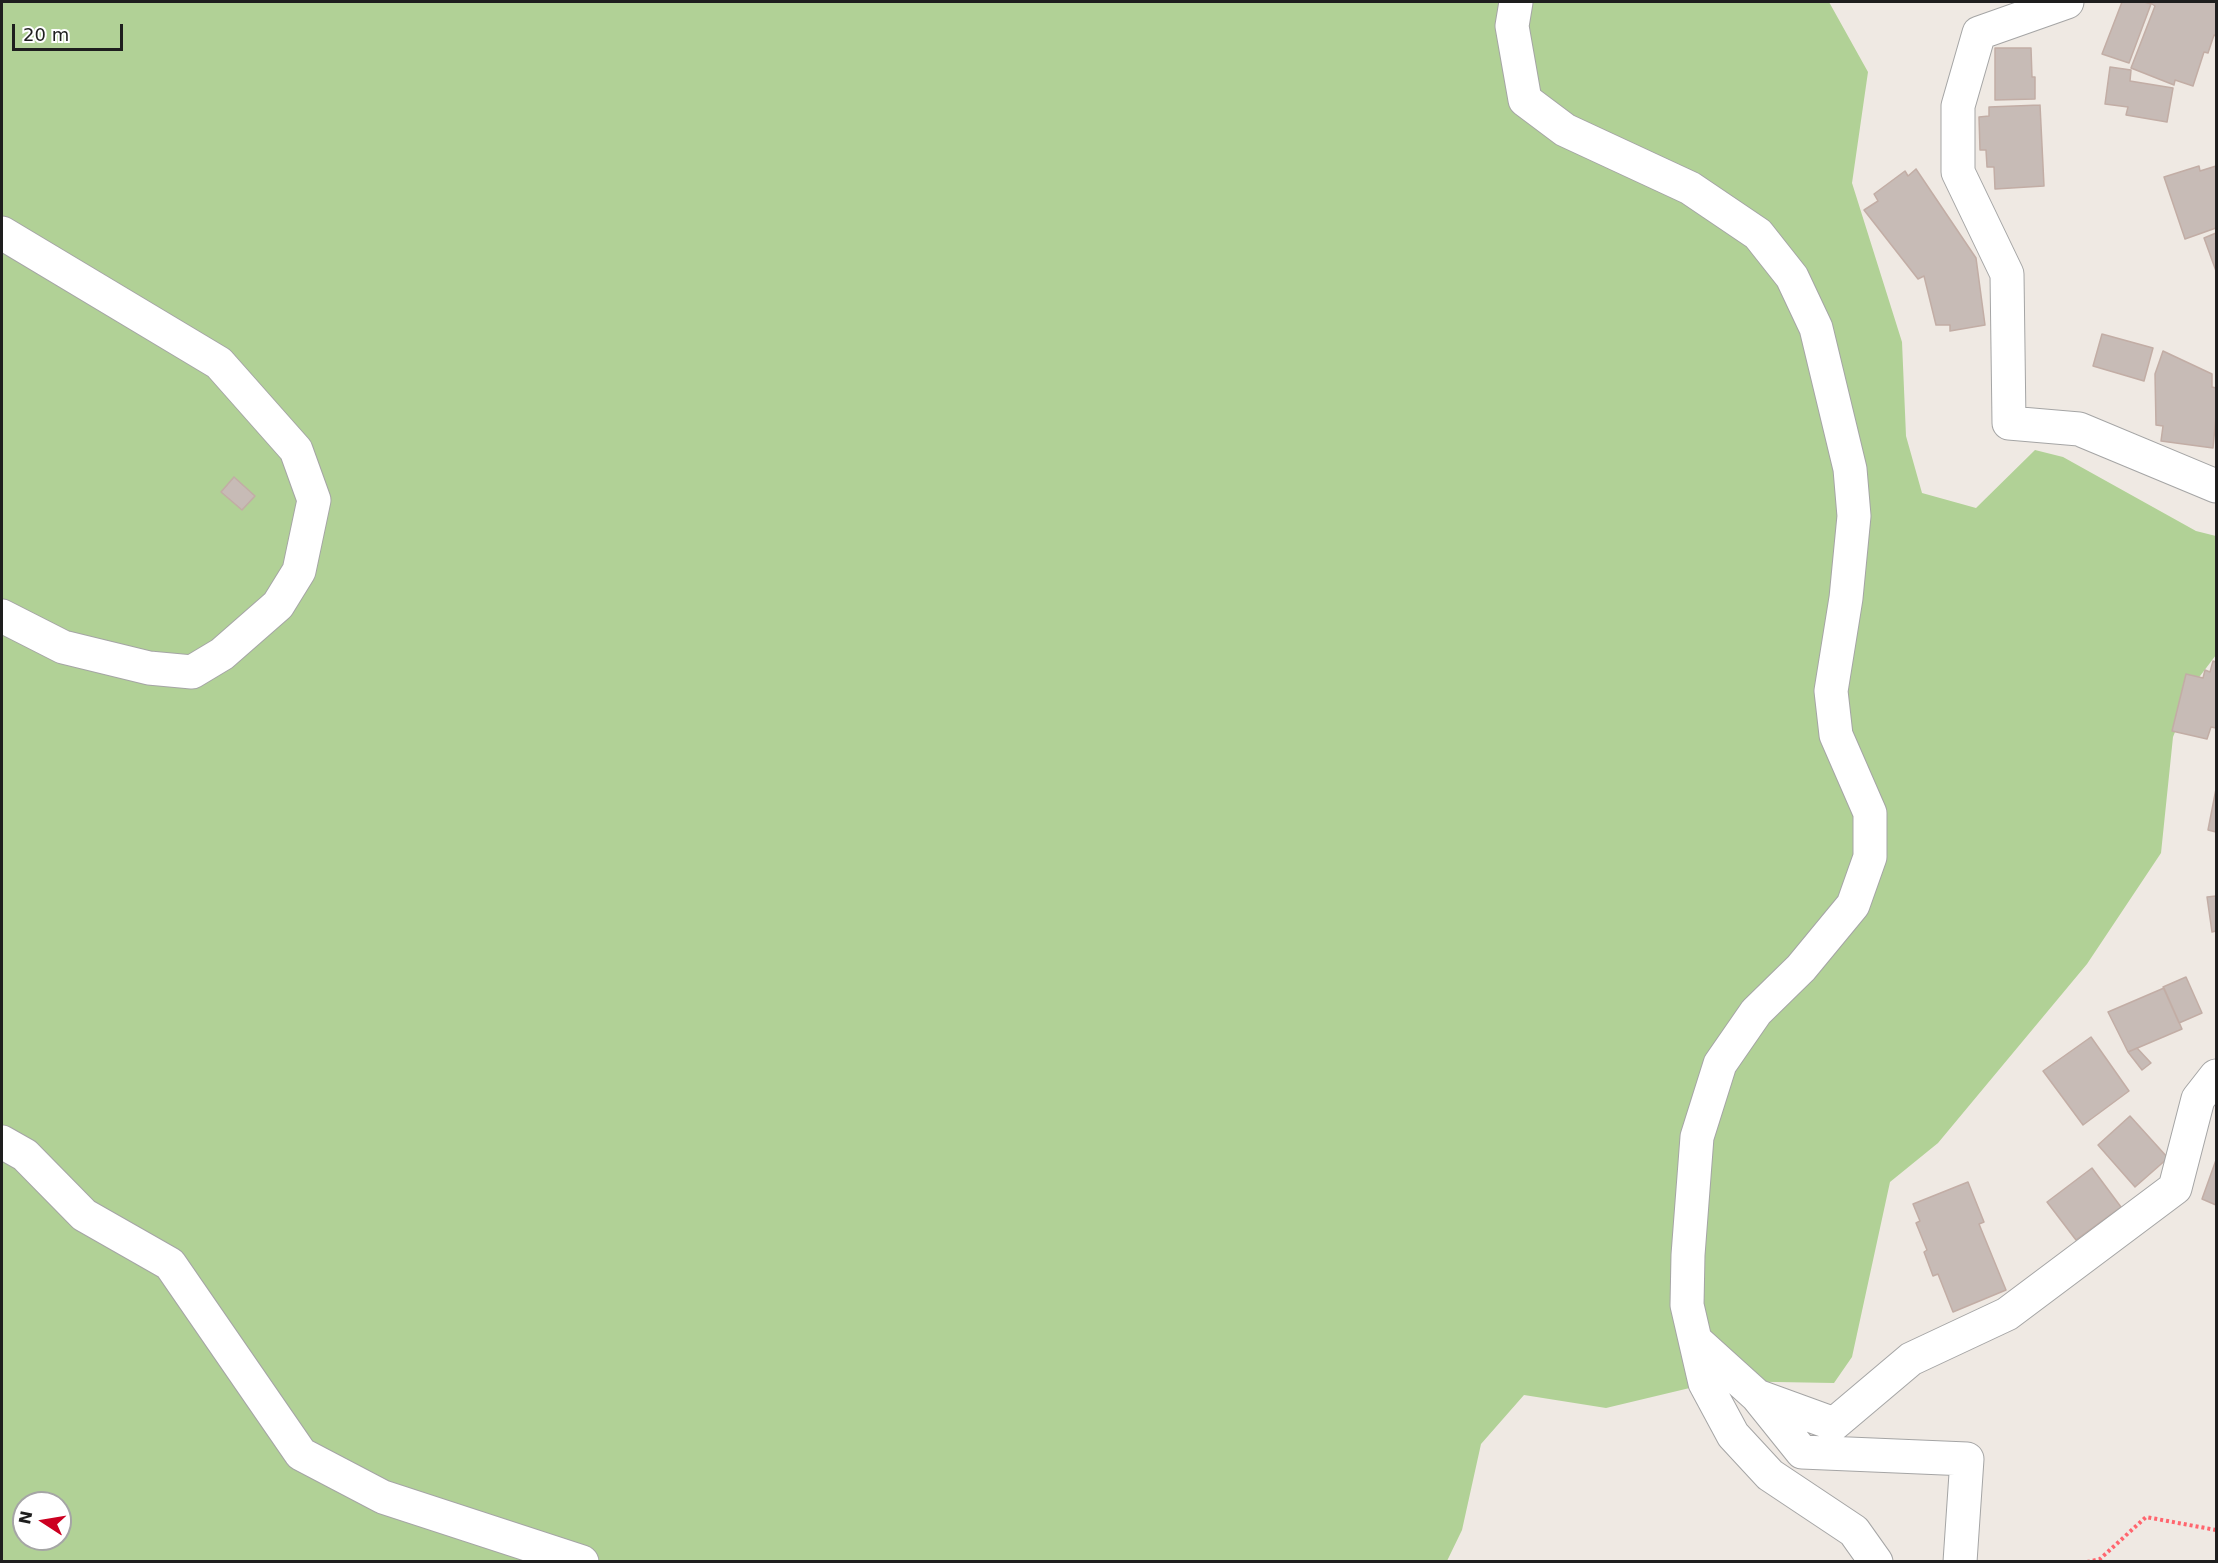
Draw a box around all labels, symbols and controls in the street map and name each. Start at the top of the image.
scale bar [15,12,126,50]
text: 20 m [23,24,69,45]
north arrow [12,1491,72,1551]
text: N [15,1509,37,1526]

